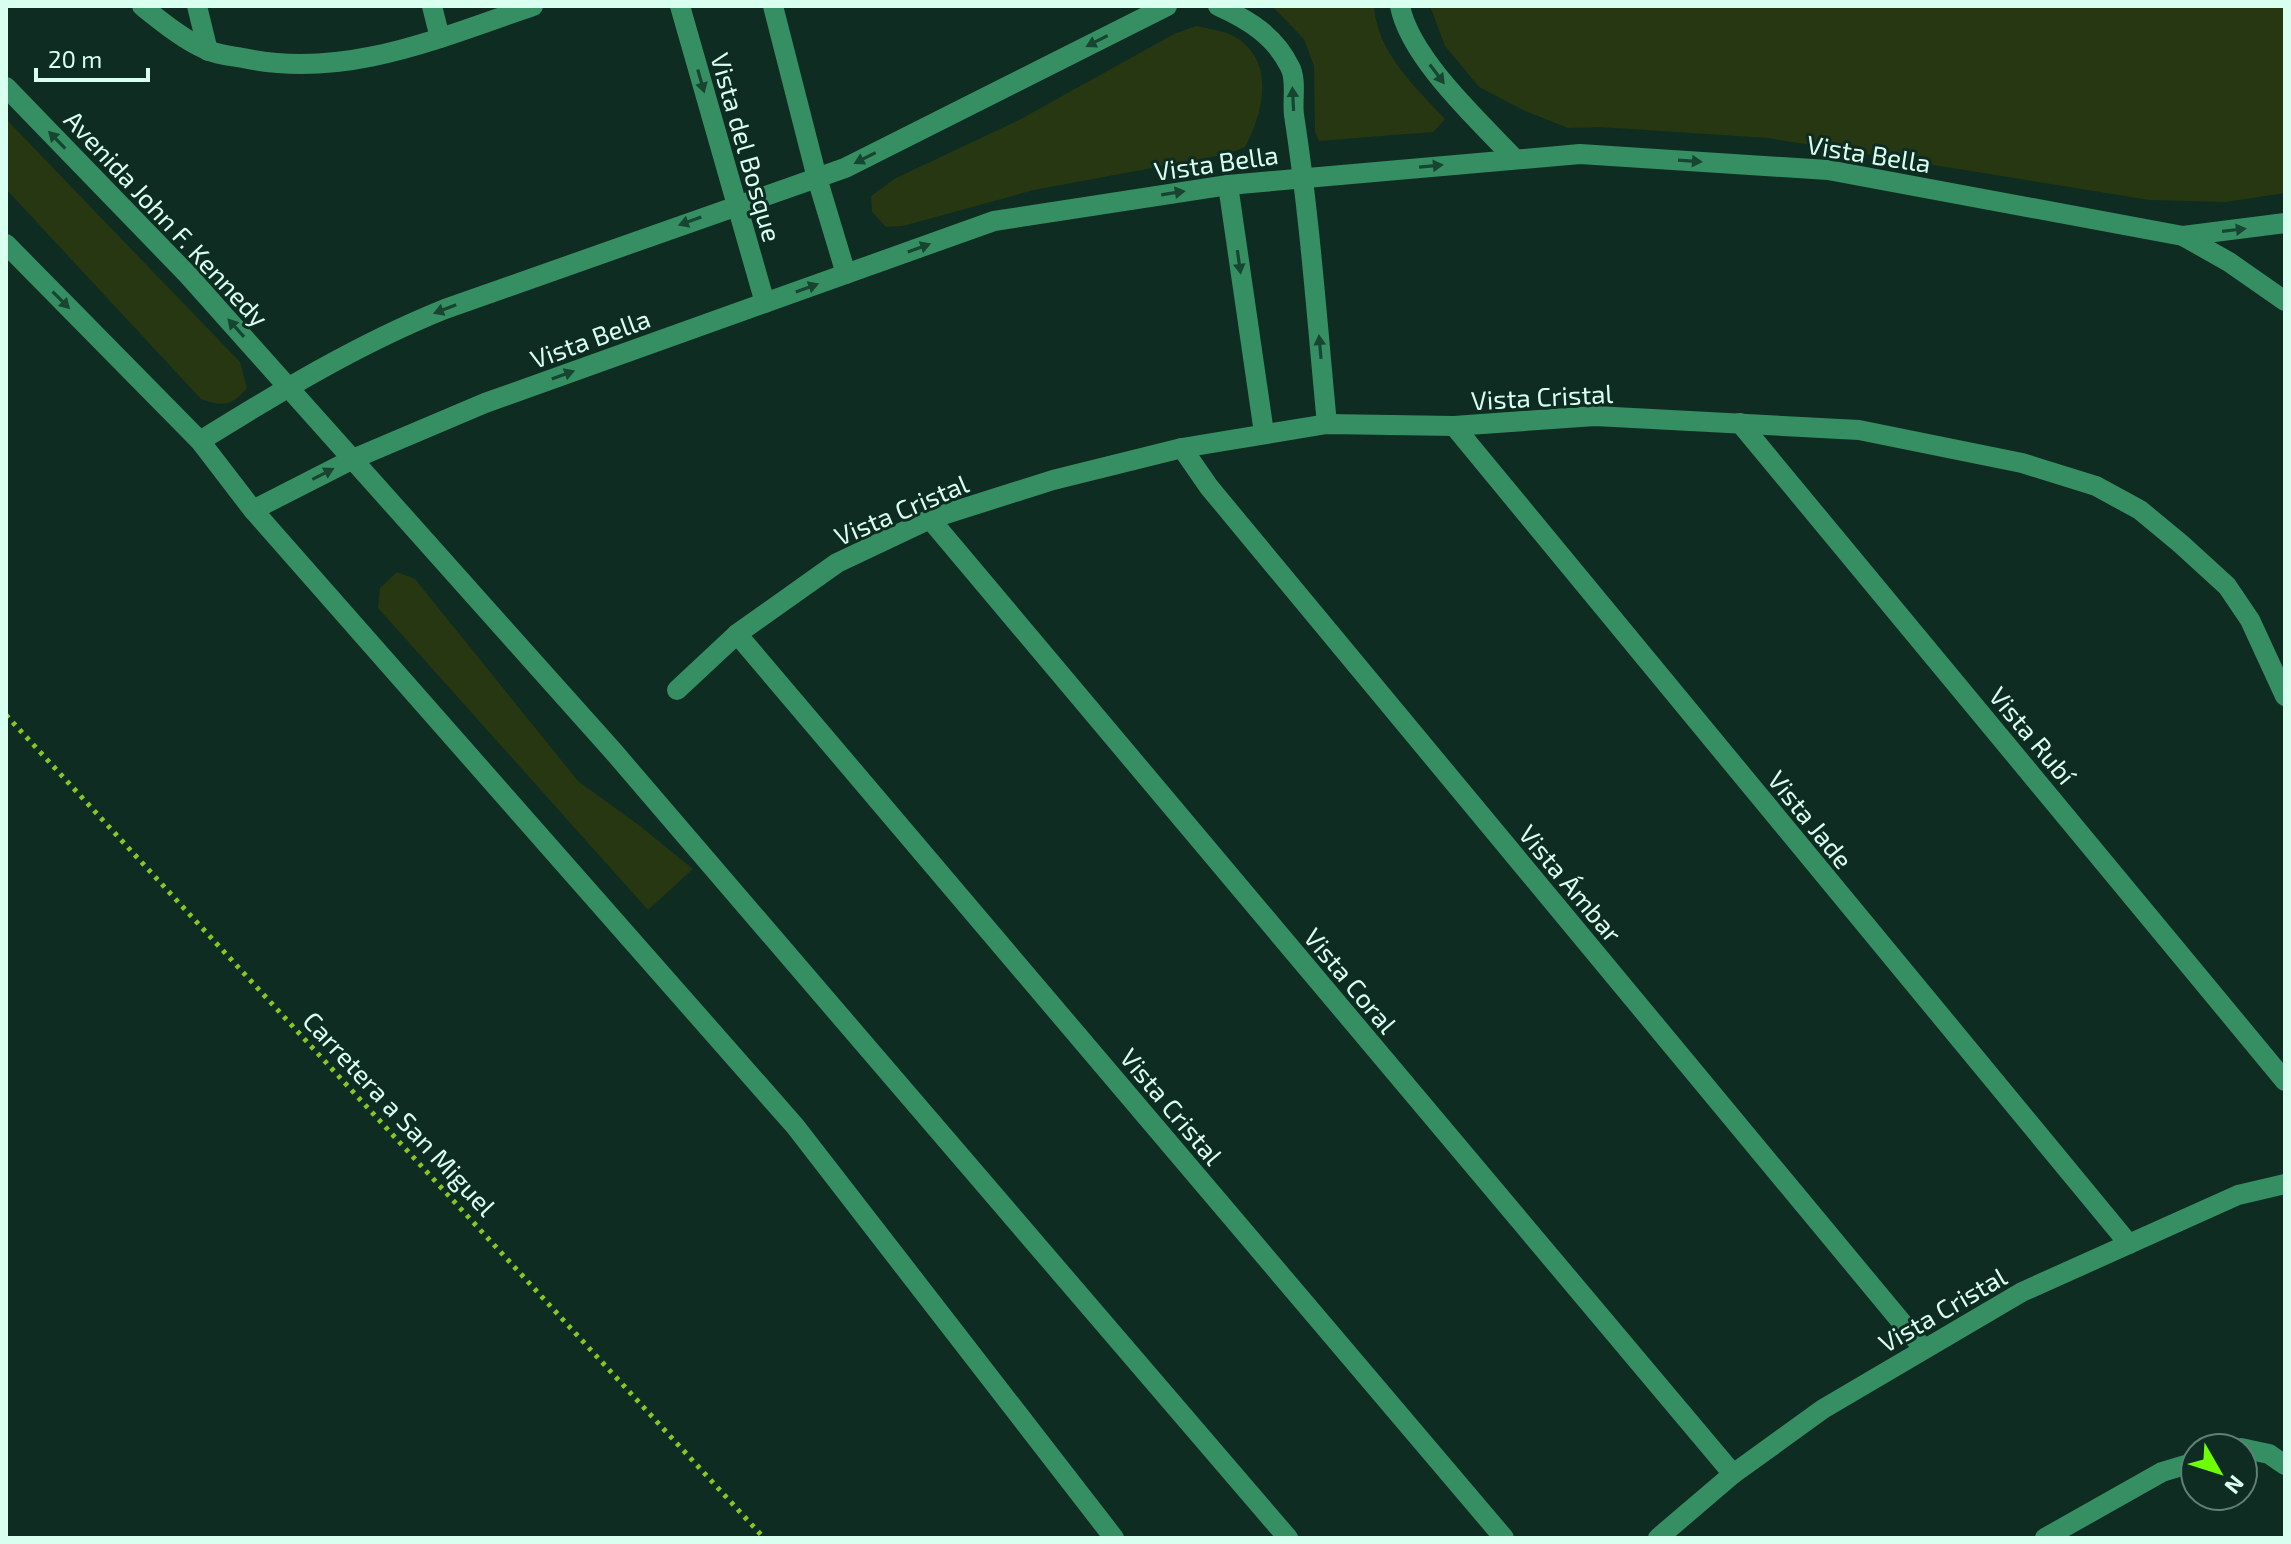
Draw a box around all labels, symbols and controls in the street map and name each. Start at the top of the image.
scale bar [36,32,148,82]
one-way arrow [1086,34,1109,48]
text: 20 m [48,44,102,73]
street label: Vista del Bosque [705,49,789,245]
one-way arrow [1428,64,1444,84]
one-way arrow [696,69,708,94]
one-way arrow [1286,86,1299,111]
street label: Avenida John F. Kennedy [59,103,275,333]
street label: Vista Bella [1805,128,1933,178]
one-way arrow [48,131,67,150]
street label: Vista Bella [1152,138,1280,186]
one-way arrow [854,151,877,165]
one-way arrow [1678,155,1703,168]
one-way arrow [1419,159,1444,172]
one-way arrow [1160,186,1185,199]
one-way arrow [678,215,702,228]
one-way arrow [2222,223,2247,236]
one-way arrow [908,241,932,254]
one-way arrow [1233,250,1246,275]
one-way arrow [796,281,820,293]
one-way arrow [51,290,70,309]
street label: Vista Bella [526,302,654,374]
one-way arrow [433,303,457,316]
one-way arrow [228,319,245,339]
one-way arrow [1313,334,1326,359]
one-way arrow [551,368,575,381]
street label: Vista Cristal [1470,377,1614,415]
street label: Vista Cristal [829,467,973,551]
one-way arrow [311,468,334,481]
street label: Vista Rubí [1983,680,2084,791]
street label: Vista Jade [1762,764,1860,874]
street label: Vista Ámbar [1513,818,1629,948]
street label: Vista Coral [1298,921,1404,1039]
street label: Carretera a San Miguel [297,1004,503,1222]
street label: Vista Cristal [1114,1042,1230,1171]
street label: Vista Cristal [1873,1260,2012,1358]
north arrow [2179,1432,2259,1512]
text: N [2220,1471,2250,1500]

